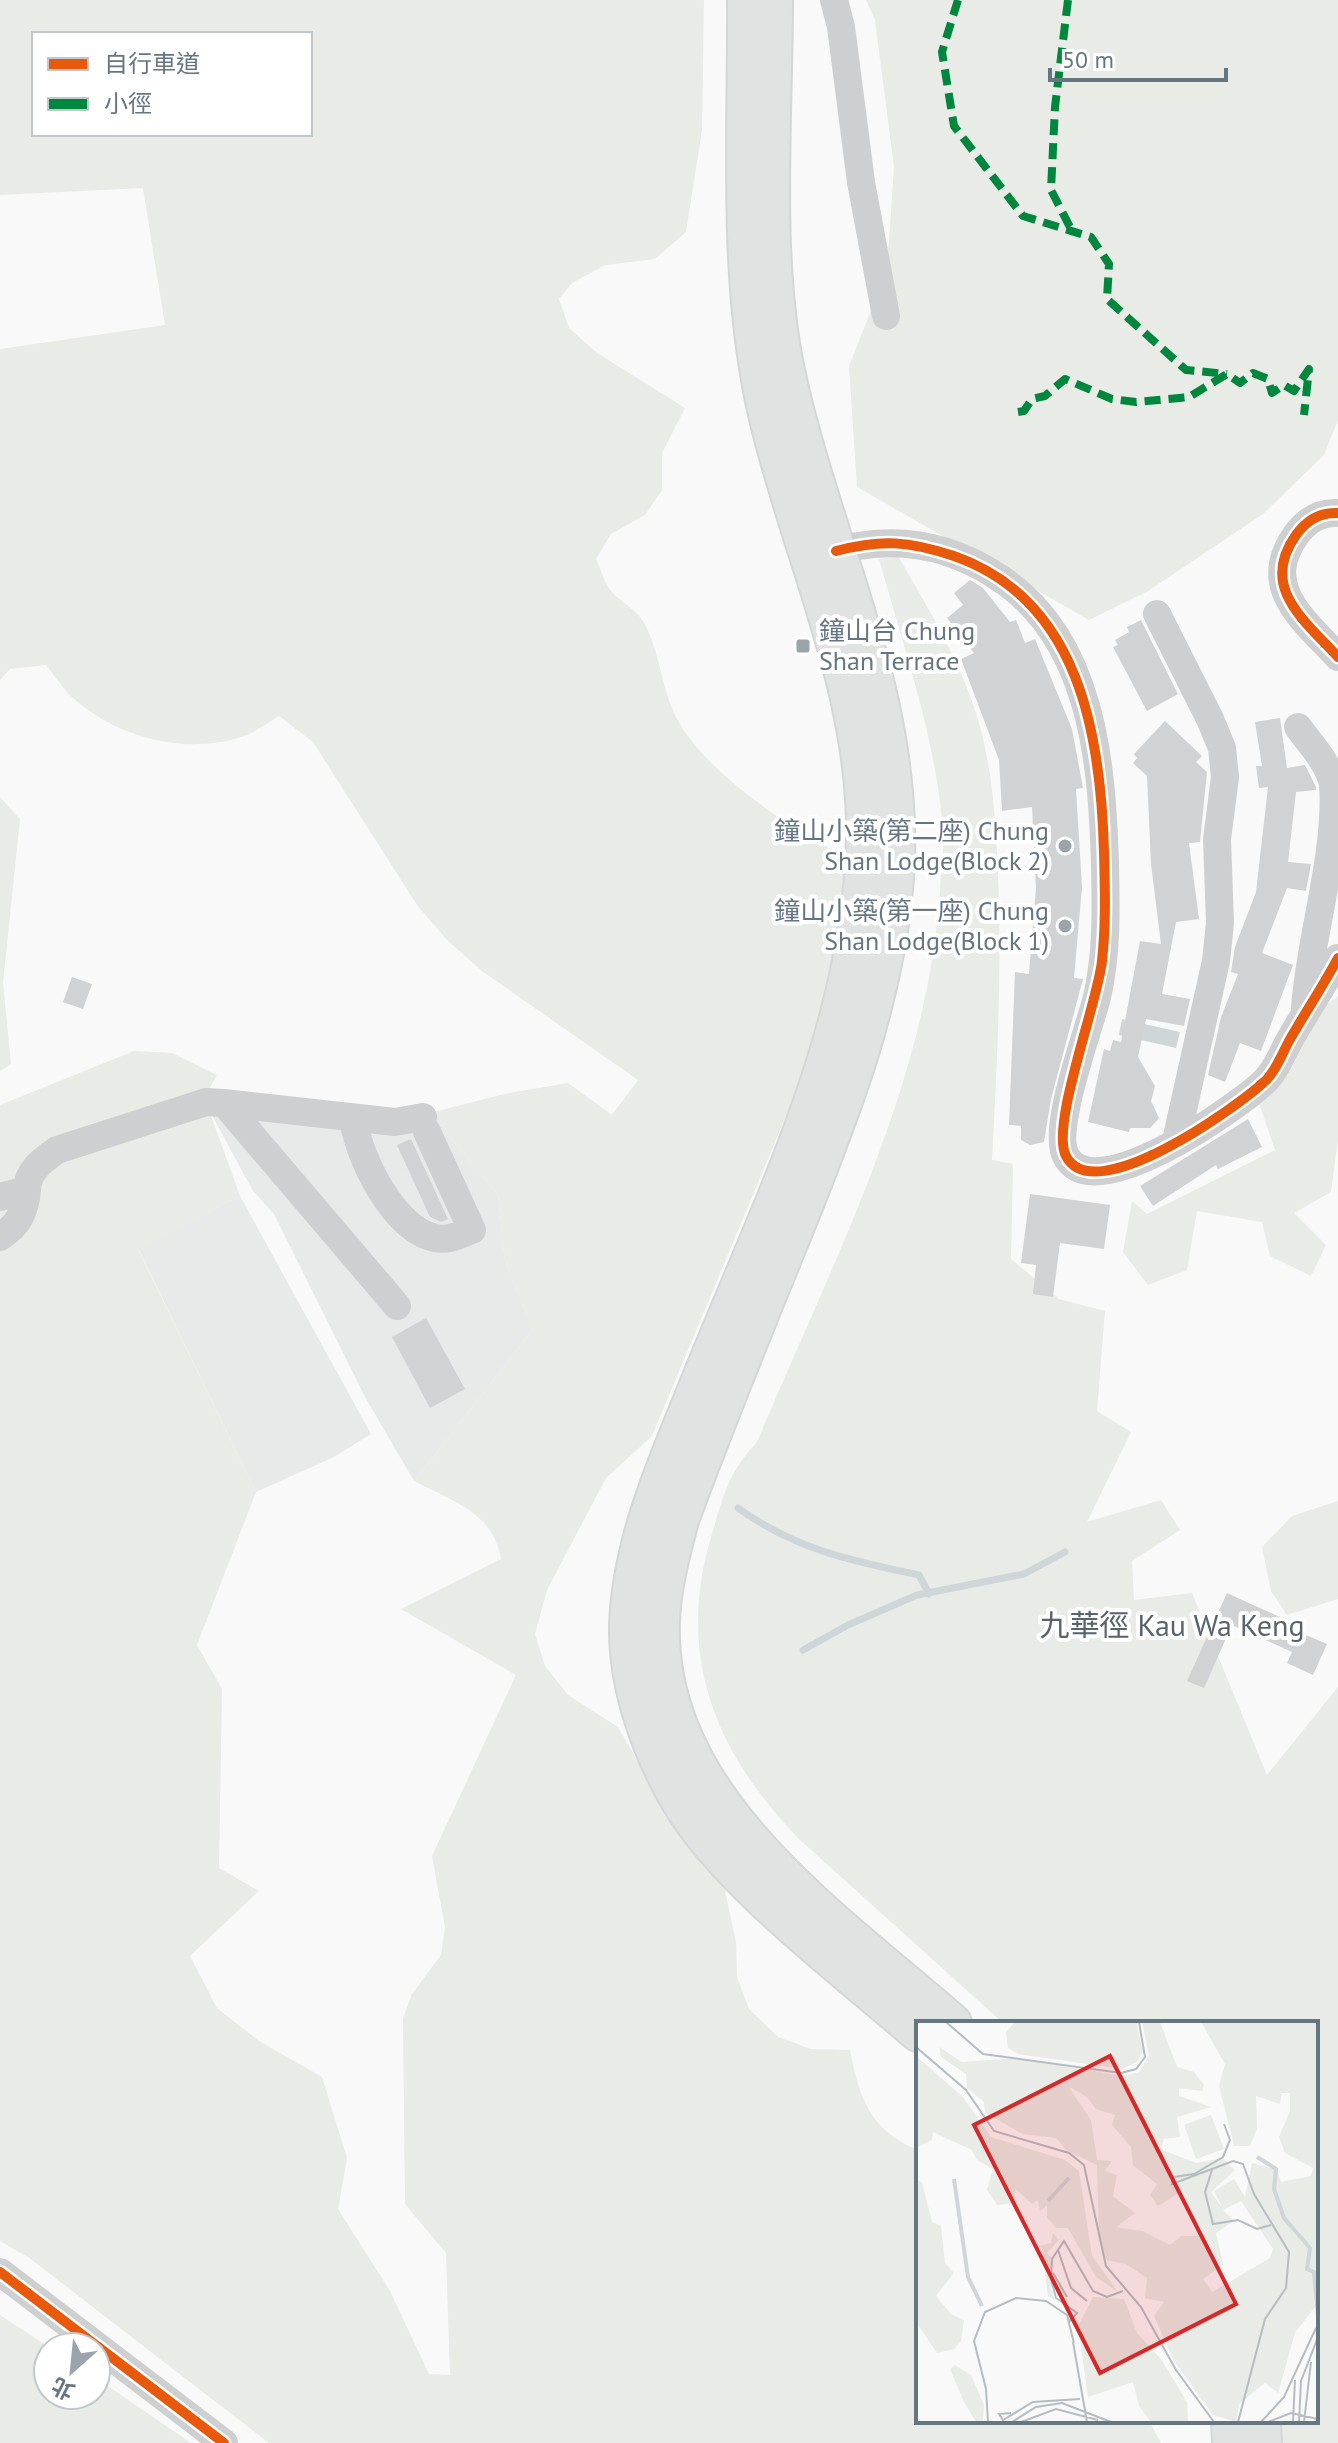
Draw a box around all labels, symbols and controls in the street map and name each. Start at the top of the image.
legend [32,32,312,136]
scale bar [1050,32,1226,82]
text: 50 m [1062,44,1114,75]
text: 自行車道 [104,48,200,79]
text: 小徑 [104,88,152,119]
place label: 鐘山台 Chung Shan Terrace [819,614,975,677]
marker: 鐘山台 Chung Shan Terrace [794,637,812,655]
place label: 鐘山小築(第二座) Chung Shan Lodge(Block 2) [774,814,1049,877]
marker: 鐘山小築(第二座) Chung Shan Lodge(Block 2) [1056,837,1074,855]
place label: 鐘山小築(第一座) Chung Shan Lodge(Block 1) [774,894,1049,957]
marker: 鐘山小築(第一座) Chung Shan Lodge(Block 1) [1056,917,1074,935]
district label: 九華徑 Kau Wa Keng [1039,1605,1305,1644]
inset map [916,2021,1318,2423]
north arrow [32,2331,112,2411]
text: 北 [47,2371,79,2406]

